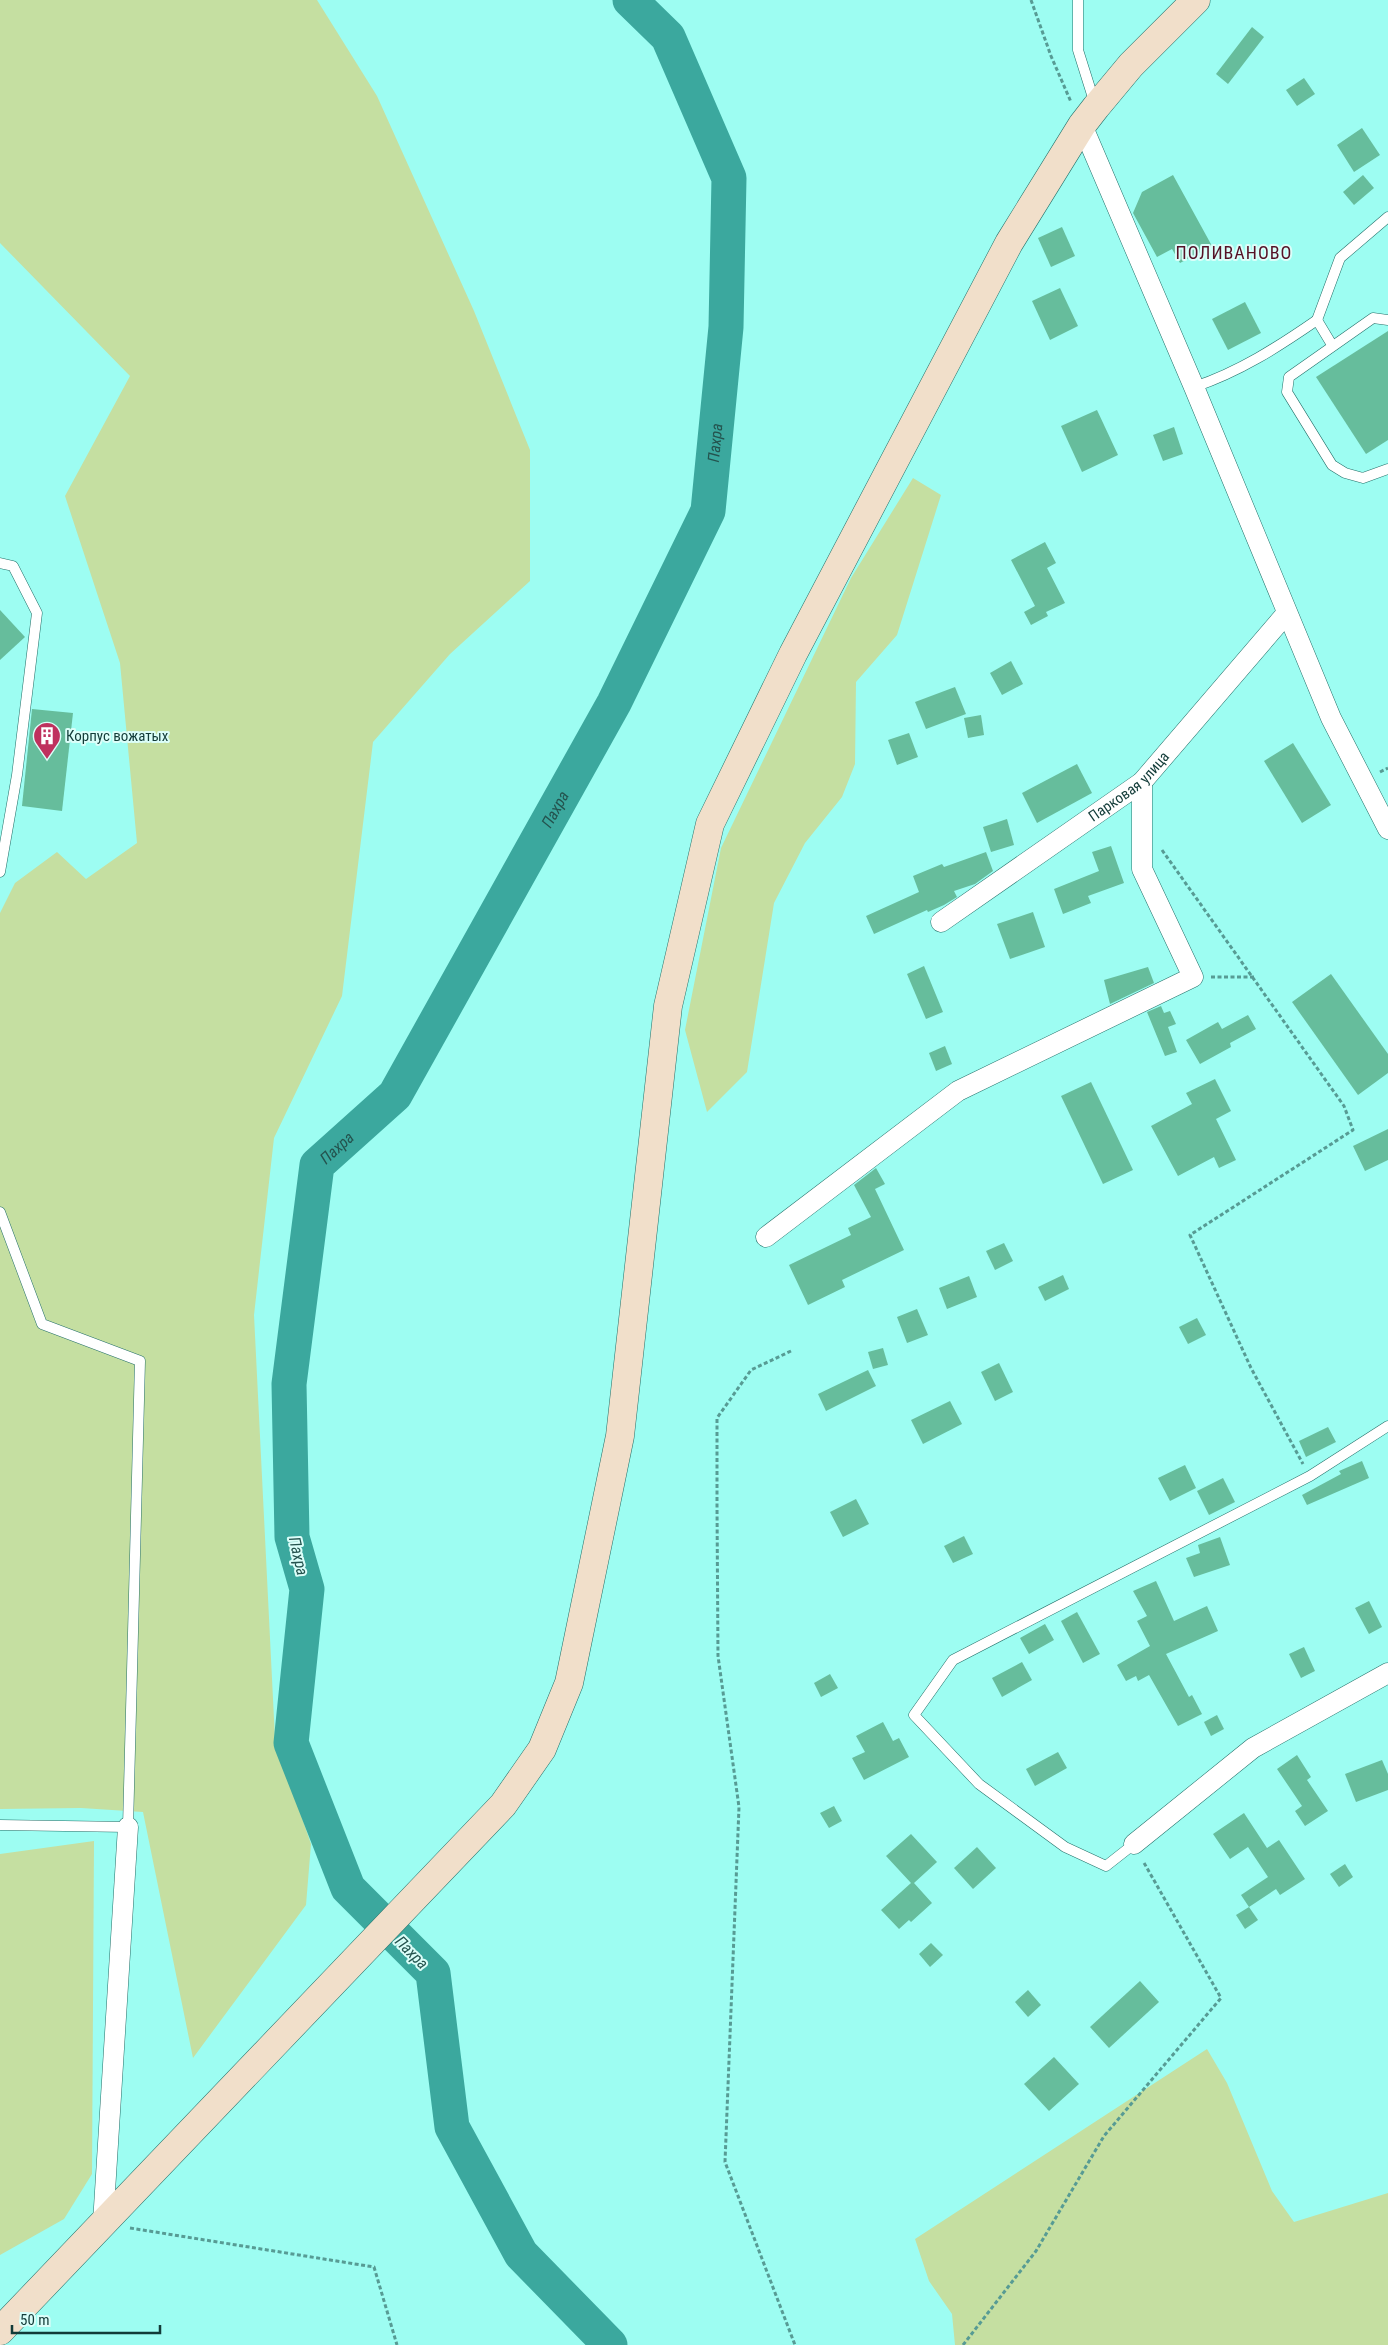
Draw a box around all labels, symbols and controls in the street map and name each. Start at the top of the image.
district label: ПОЛИВАНОВО [1176,242,1292,263]
water label: Пахра [704,422,727,463]
building icon: Корпус вожатых [32,721,62,760]
place label: Корпус вожатых [66,727,169,745]
street label: Парковая улица [1085,748,1173,825]
water label: Пахра [537,788,573,831]
water label: Пахра [316,1128,358,1168]
water label: Пахра [285,1535,312,1577]
water label: Пахра [391,1932,432,1973]
scale bar [12,2302,160,2334]
text: 50 m [20,2311,50,2329]

